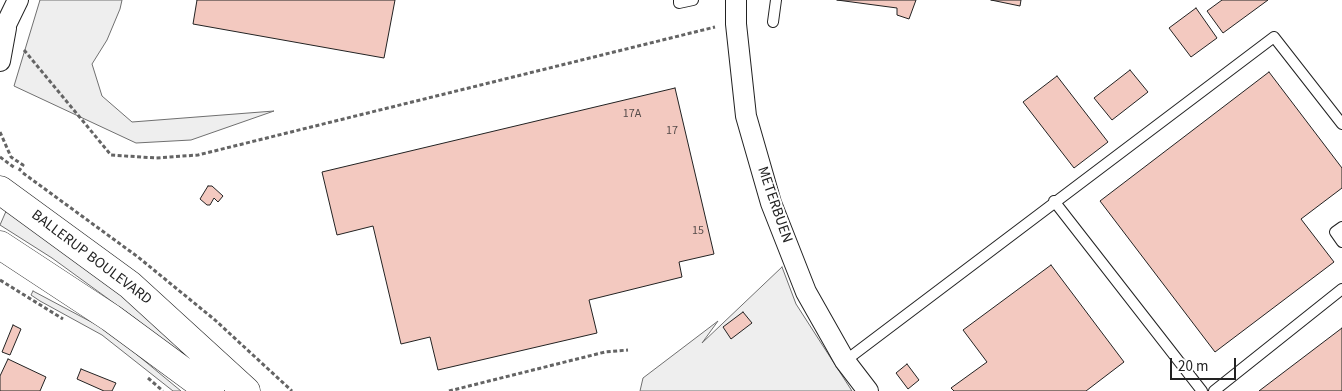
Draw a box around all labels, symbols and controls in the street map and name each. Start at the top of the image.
house number: 17A [623,107,641,121]
house number: 17 [666,124,678,138]
street label: METERBUEN [753,165,795,245]
street label: BALLERUP BOULEVARD [27,207,155,309]
house number: 15 [692,224,704,238]
scale bar [1172,348,1238,380]
text: 20 m [1178,356,1208,377]

